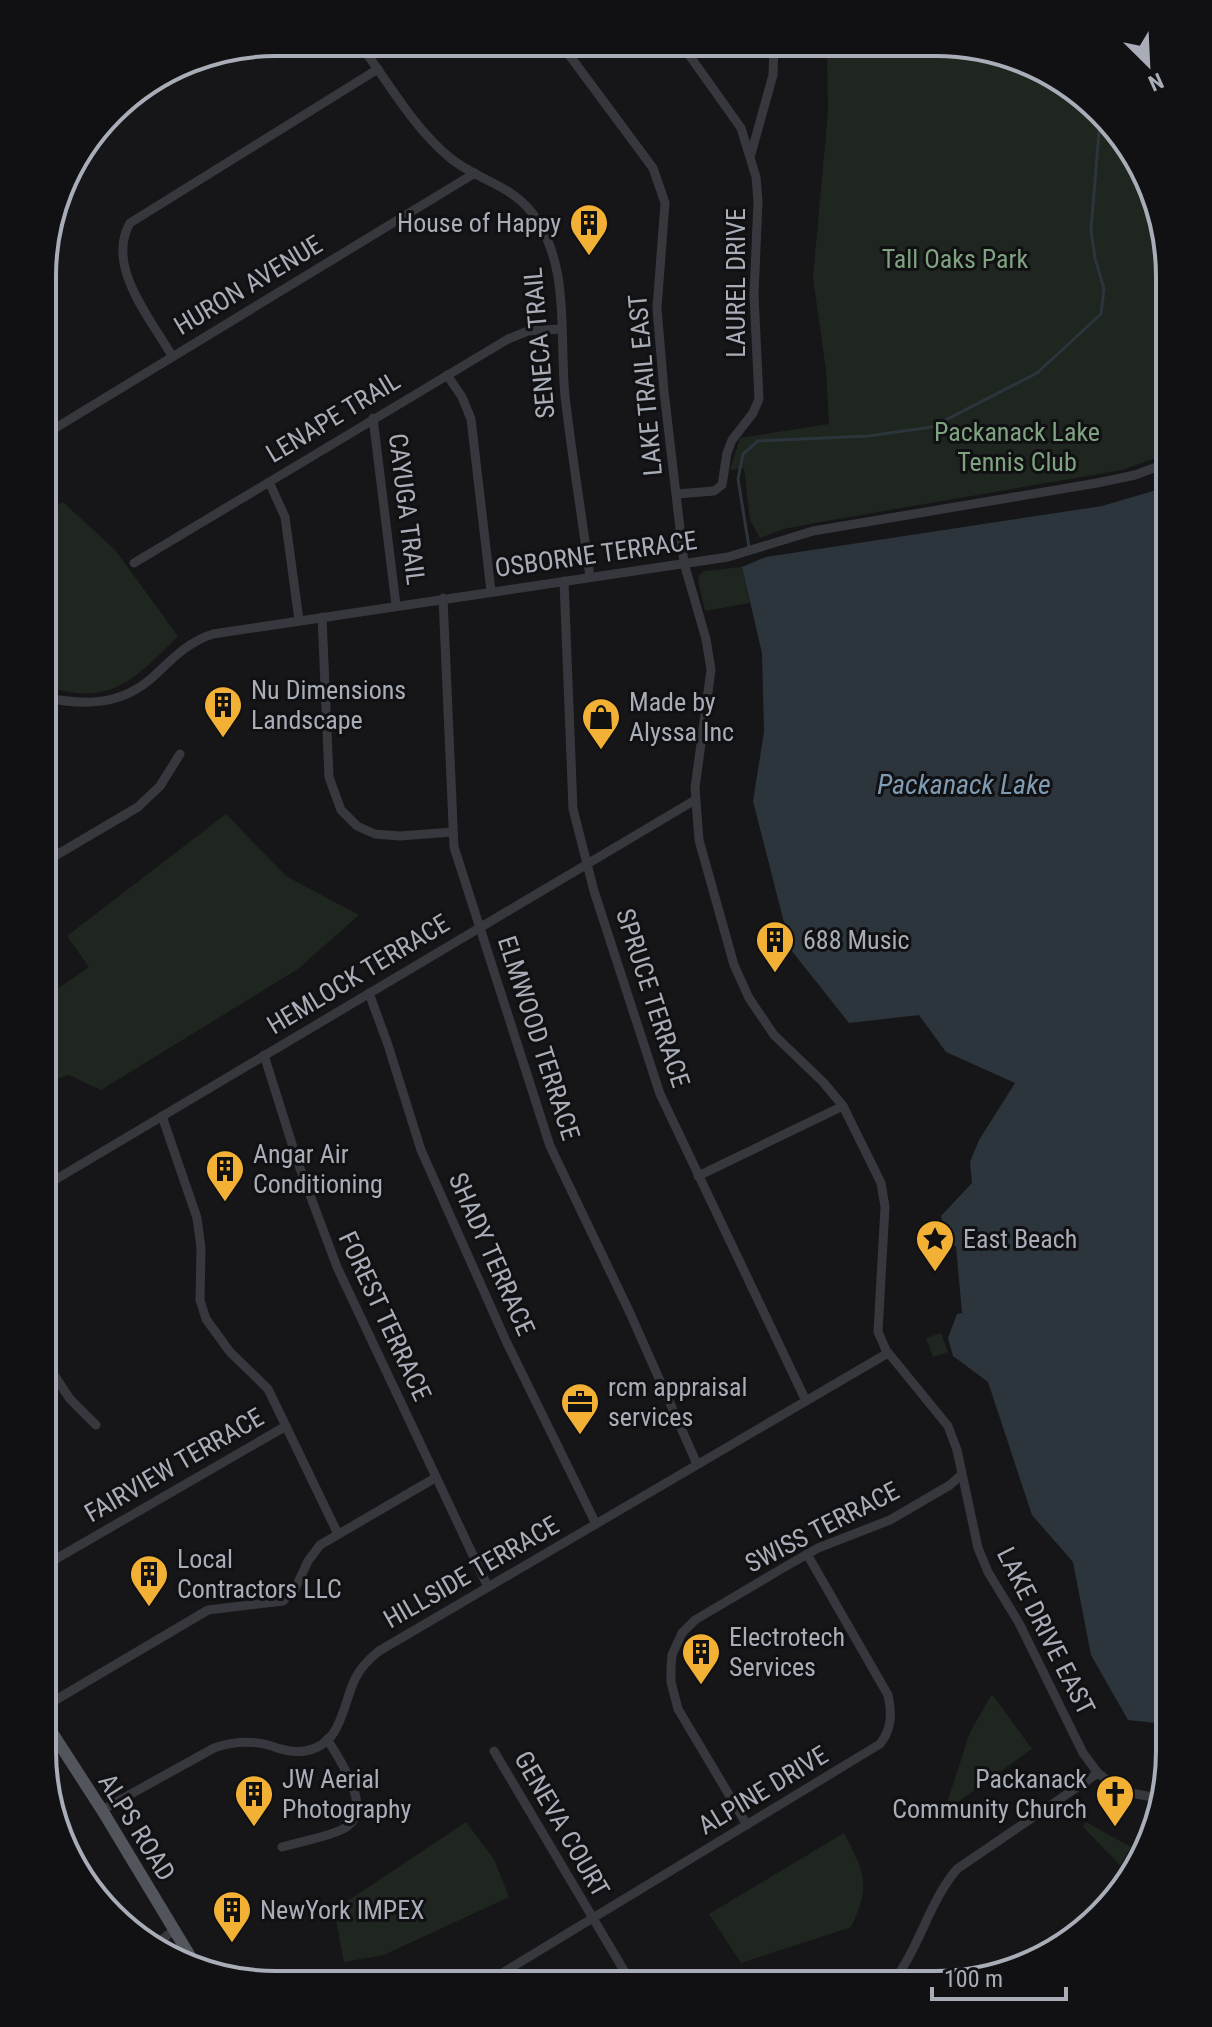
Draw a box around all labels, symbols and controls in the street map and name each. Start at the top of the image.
north arrow [1108,24,1188,104]
text: N [1145,68,1167,96]
building icon: House of Happy [568,202,610,257]
place label: House of Happy [397,208,561,238]
street label: LAUREL DRIVE [721,208,751,358]
street label: HURON AVENUE [169,229,327,341]
park label: Tall Oaks Park [882,244,1028,274]
street label: SENECA TRAIL [517,266,561,420]
street label: LAKE TRAIL EAST [622,293,668,477]
street label: LENAPE TRAIL [261,365,405,469]
park label: Packanack Lake Tennis Club [934,417,1100,477]
street label: CAYUGA TRAIL [383,431,431,587]
street label: OSBORNE TERRACE [493,525,699,583]
place label: Nu Dimensions Landscape [251,675,406,735]
building icon: Nu Dimensions Landscape [202,684,244,739]
place label: Made by Alyssa Inc [629,687,734,747]
shop icon: Made by Alyssa Inc [580,696,622,751]
water label: Packanack Lake [877,768,1051,801]
street label: SPRUCE TERRACE [610,905,696,1091]
street label: HEMLOCK TERRACE [262,908,454,1040]
building icon: 688 Music [754,919,796,974]
place label: 688 Music [803,925,910,955]
street label: ELMWOOD TERRACE [492,932,586,1144]
place label: Angar Air Conditioning [253,1139,383,1199]
building icon: Angar Air Conditioning [204,1148,246,1203]
street label: SHADY TERRACE [443,1168,541,1340]
place icon: East Beach [914,1218,956,1273]
place label: East Beach [963,1224,1077,1254]
street label: FOREST TERRACE [333,1227,437,1405]
place label: rcm appraisal services [608,1372,747,1432]
office icon: rcm appraisal services [559,1381,601,1436]
street label: FAIRVIEW TERRACE [79,1402,269,1528]
street label: SWISS TERRACE [740,1475,904,1579]
street label: HILLSIDE TERRACE [378,1510,564,1634]
street label: LAKE DRIVE EAST [991,1542,1101,1720]
place label: Local Contractors LLC [177,1544,342,1604]
building icon: Local Contractors LLC [128,1553,170,1608]
place label: Electrotech Services [729,1622,845,1682]
building icon: Electrotech Services [680,1631,722,1686]
street label: ALPINE DRIVE [693,1740,833,1840]
street label: GENEVA COURT [508,1746,616,1902]
place label: JW Aerial Photography [282,1764,412,1824]
place label: Packanack Community Church [892,1764,1087,1824]
street label: ALPS ROAD [92,1768,182,1886]
building icon: JW Aerial Photography [233,1773,275,1828]
church icon: Packanack Community Church [1094,1773,1136,1828]
building icon: NewYork IMPEX [211,1889,253,1944]
place label: NewYork IMPEX [260,1895,424,1925]
scale bar [932,1951,1066,2001]
text: 100 m [944,1965,1003,1993]

